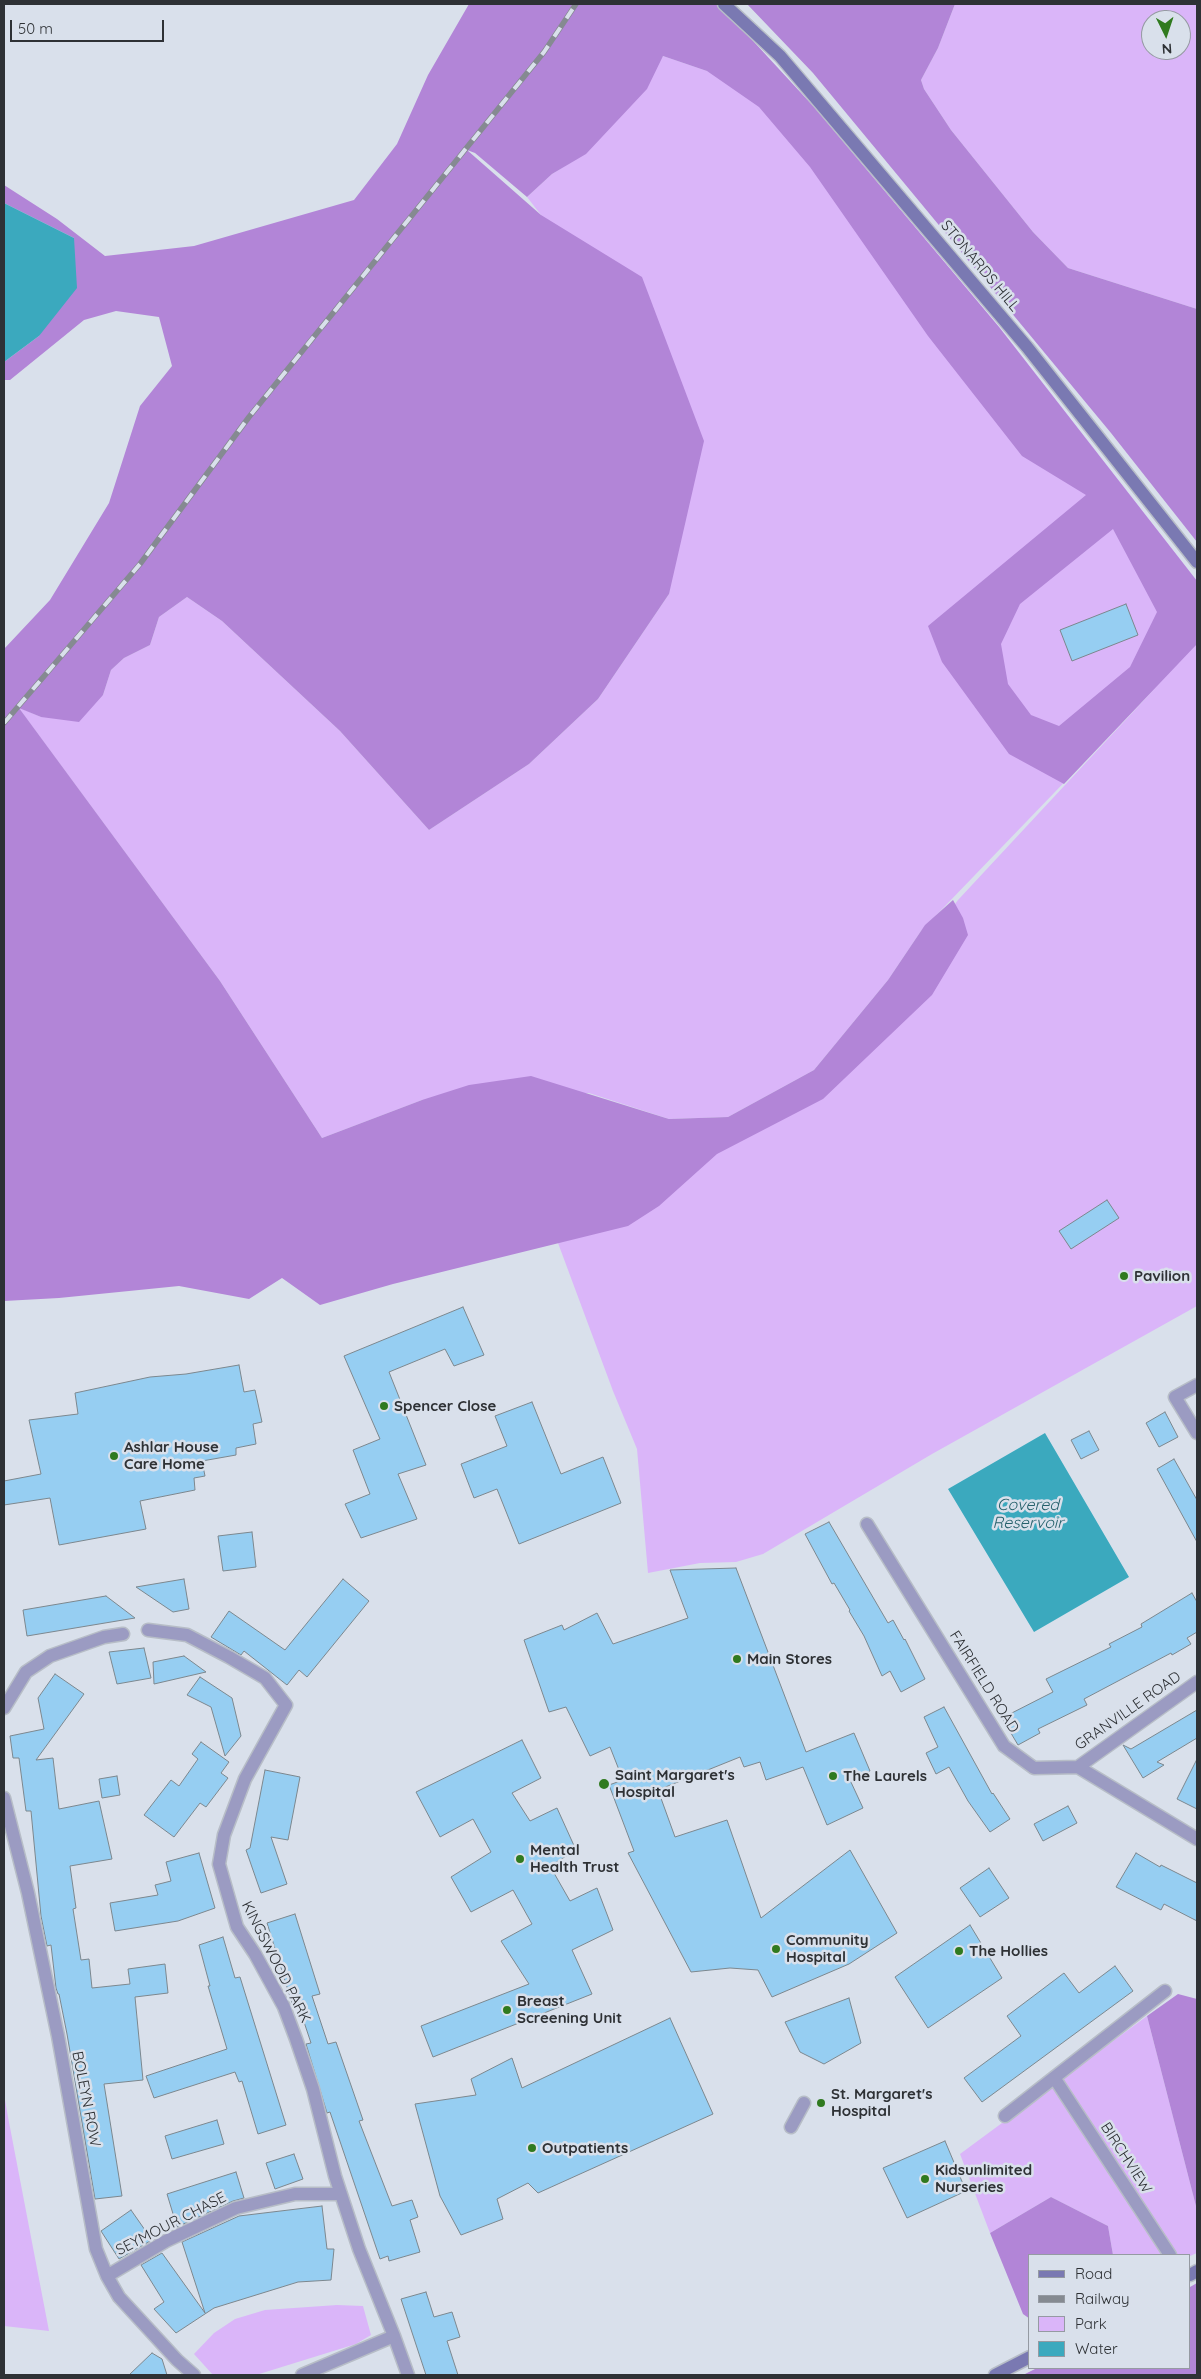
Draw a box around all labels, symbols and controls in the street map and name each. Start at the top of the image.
scale bar [12,10,166,42]
north arrow [1141,10,1191,60]
text: 50 m [18,19,53,38]
text: N [1161,40,1173,58]
street label: STONARDS HILL [937,217,1023,315]
place label: Pavilion [1134,1267,1190,1285]
marker: Pavilion [1118,1270,1130,1282]
place label: Spencer Close [394,1397,496,1415]
marker: Spencer Close [378,1400,390,1412]
place label: Ashlar House Care Home [124,1438,219,1473]
marker: Ashlar House Care Home [108,1450,120,1462]
water label: Covered Reservoir [993,1495,1063,1533]
street label: FAIRFIELD ROAD [945,1628,1023,1736]
place label: Main Stores [747,1650,832,1668]
marker: Main Stores [731,1653,743,1665]
street label: GRANVILLE ROAD [1072,1668,1184,1754]
place label: Saint Margaret's Hospital [615,1766,735,1801]
place label: The Laurels [843,1767,927,1785]
marker: The Laurels [827,1770,839,1782]
marker: Saint Margaret's Hospital [597,1777,611,1791]
place label: Mental Health Trust [530,1841,619,1876]
marker: Mental Health Trust [514,1853,526,1865]
street label: KINGSWOOD PARK [238,1898,314,2026]
place label: Community Hospital [786,1931,869,1966]
place label: The Hollies [969,1942,1048,1960]
marker: Community Hospital [770,1943,782,1955]
marker: The Hollies [953,1945,965,1957]
place label: Breast Screening Unit [517,1992,622,2027]
marker: Breast Screening Unit [501,2004,513,2016]
street label: BOLEYN ROW [68,2050,104,2148]
place label: St. Margaret's Hospital [831,2085,933,2120]
marker: St. Margaret's Hospital [815,2097,827,2109]
street label: BIRCHVIEW [1096,2119,1156,2197]
place label: Outpatients [542,2139,628,2157]
marker: Outpatients [526,2142,538,2154]
place label: Kidsunlimited Nurseries [935,2161,1032,2196]
marker: Kidsunlimited Nurseries [919,2173,931,2185]
street label: SEYMOUR CHASE [113,2188,229,2260]
legend [1028,2254,1191,2369]
text: Road [1075,2264,1112,2283]
text: Railway [1075,2289,1130,2308]
text: Park [1075,2314,1107,2333]
text: Water [1075,2339,1118,2358]

